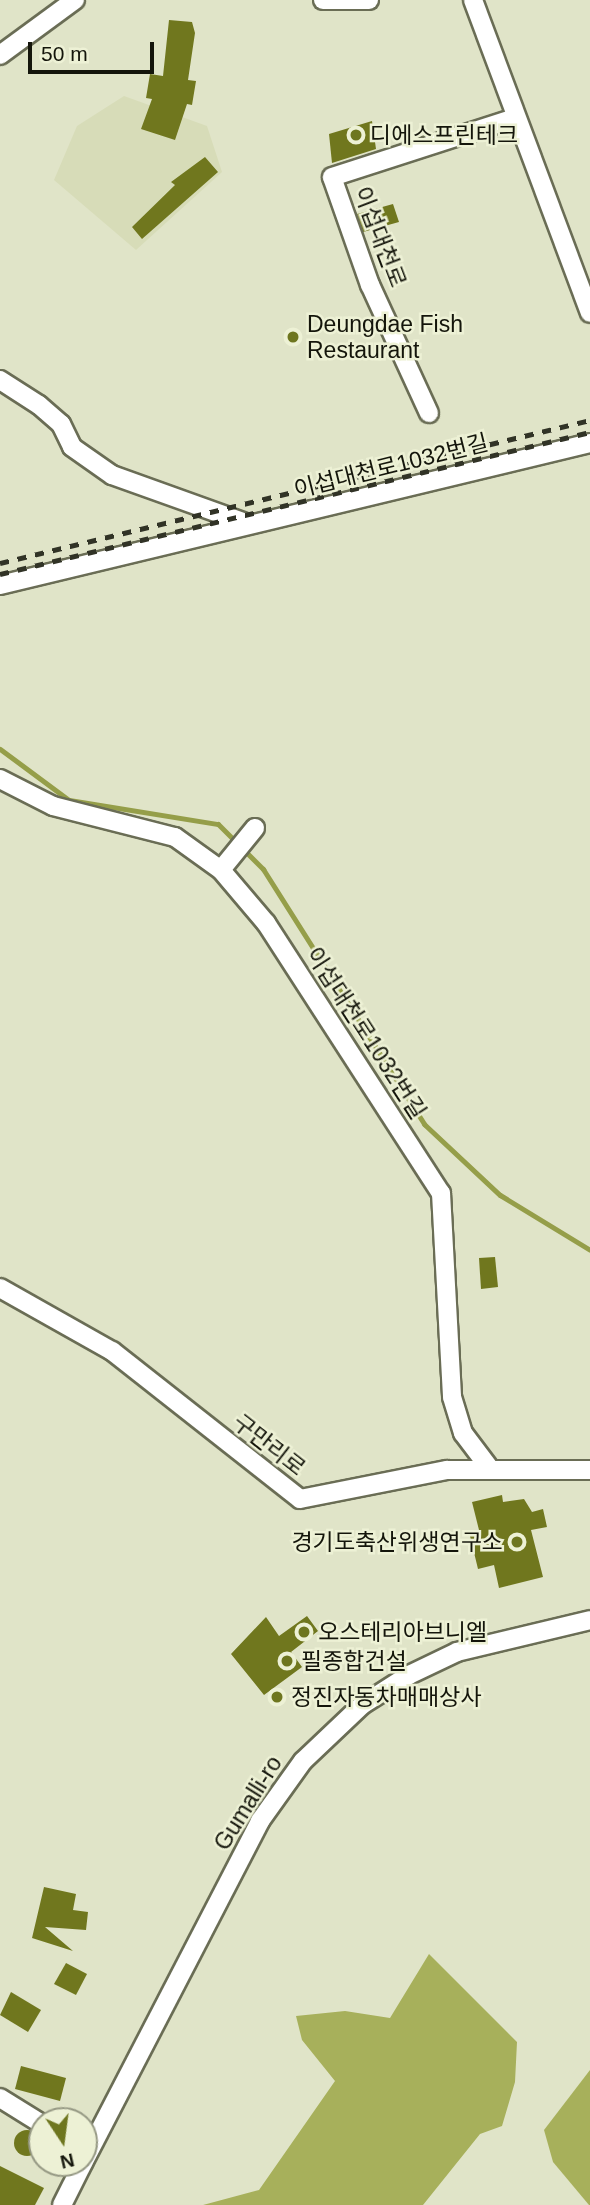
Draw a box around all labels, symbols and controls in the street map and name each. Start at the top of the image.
scale bar [32,28,158,72]
text: 50 m [41,42,88,65]
place label: 디에스프린테크 [370,121,518,149]
marker: 디에스프린테크 [348,127,364,143]
street label: 이섭대천로 [348,183,412,291]
place label: Deungdae Fish Restaurant [307,310,463,364]
marker: Deungdae Fish Restaurant [285,329,301,345]
street label: 이섭대천로1032번길 [291,429,491,503]
street label: 이섭대천로1032번길 [300,942,432,1124]
street label: 구만리로 [227,1408,311,1482]
place label: 경기도축산위생연구소 [291,1528,503,1556]
marker: 경기도축산위생연구소 [509,1534,525,1550]
place label: 오스테리아브니엘 [318,1618,487,1646]
marker: 오스테리아브니엘 [296,1624,312,1640]
place label: 필종합건설 [301,1647,407,1675]
marker: 필종합건설 [279,1653,295,1669]
place label: 정진자동차매매상사 [291,1683,481,1711]
marker: 정진자동차매매상사 [269,1689,285,1705]
street label: Gumalli-ro [208,1751,288,1855]
north arrow [28,2107,98,2177]
text: N [58,2149,76,2173]

